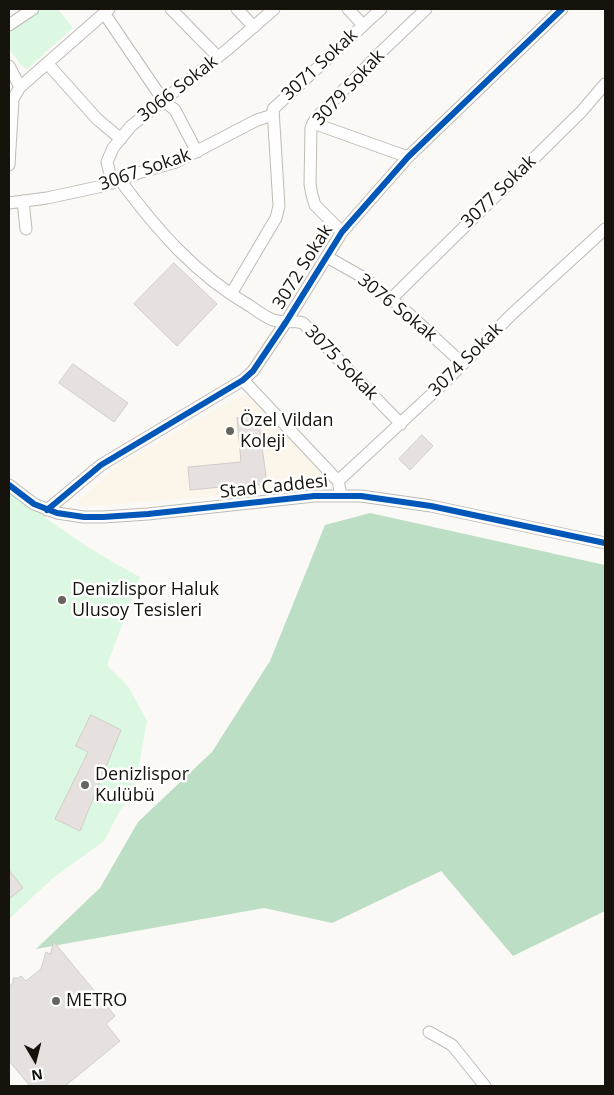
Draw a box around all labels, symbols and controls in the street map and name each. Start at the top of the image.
street label: 3071 Sokak [278,25,362,105]
street label: 3079 Sokak [309,46,389,130]
street label: 3066 Sokak [134,51,222,127]
street label: 3067 Sokak [96,144,194,196]
street label: 3077 Sokak [457,151,541,233]
street label: 3072 Sokak [269,221,337,313]
street label: 3076 Sokak [353,270,441,346]
street label: 3074 Sokak [425,319,507,401]
street label: 3075 Sokak [300,321,382,405]
place label: Özel Vildan Koleji [240,410,334,452]
marker: Özel Vildan Koleji [224,425,236,437]
street label: Stad Caddesi [219,471,329,503]
place label: Denizlispor Haluk Ulusoy Tesisleri [72,579,219,622]
marker: Denizlispor Haluk Ulusoy Tesisleri [56,594,68,606]
place label: Denizlispor Kulübü [95,764,189,806]
marker: Denizlispor Kulübü [79,779,91,791]
place label: METRO [66,990,127,1012]
marker: METRO [50,995,62,1007]
north arrow [10,1035,60,1085]
text: N [30,1065,44,1086]

